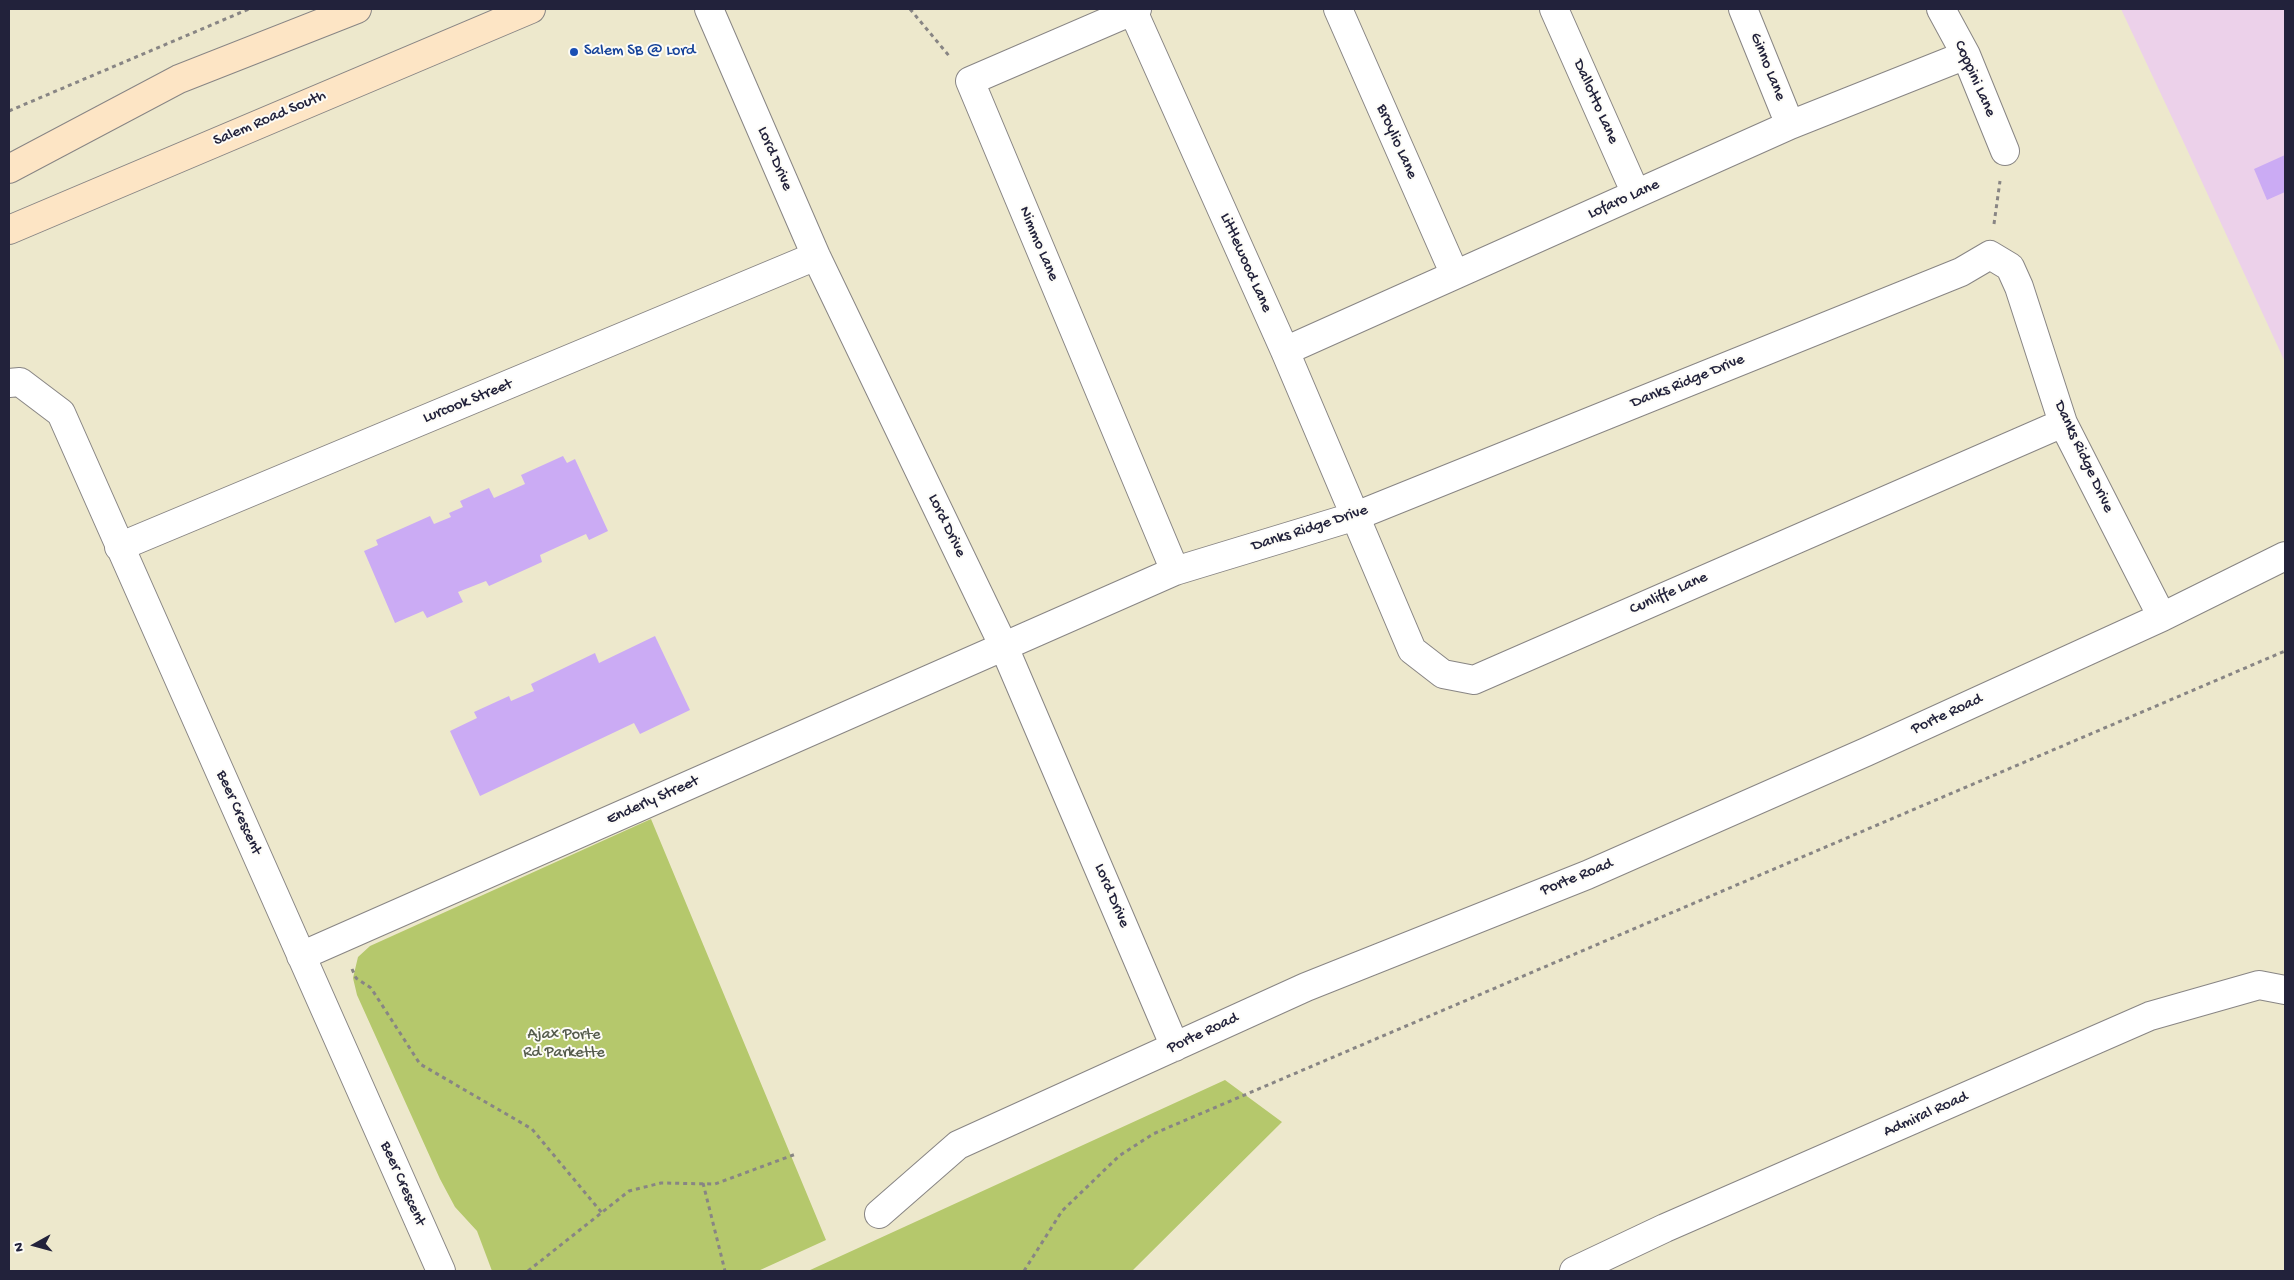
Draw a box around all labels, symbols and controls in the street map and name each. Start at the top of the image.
street label: Ginno Lane [1745,30,1789,104]
street label: Coppini Lane [1949,38,1999,120]
place label: Salem SB @ Lord [584,42,695,62]
marker: Salem SB @ Lord [568,46,580,58]
street label: Dallotto Lane [1568,57,1622,147]
street label: Salem Road South [211,87,329,151]
street label: Broylio Lane [1371,102,1421,182]
street label: Lord Drive [752,124,796,194]
street label: Lofaro Lane [1585,176,1663,224]
street label: Nimmo Lane [1014,204,1062,284]
street label: Littlewood Lane [1214,210,1276,316]
street label: Danks Ridge Drive [1628,350,1748,414]
street label: Lurcook Street [421,375,515,429]
street label: Danks Ridge Drive [2049,398,2117,516]
street label: Lord Drive [922,491,970,561]
street label: Danks Ridge Drive [1250,501,1370,557]
street label: Cunliffe Lane [1627,568,1711,620]
street label: Porte Road [1908,690,1986,740]
street label: Beer Crescent [211,768,265,858]
street label: Enderly Street [604,772,702,830]
street label: Porte Road [1538,855,1616,901]
street label: Lord Drive [1089,861,1133,931]
street label: Porte Road [1164,1009,1242,1059]
park label: Ajax Porte Rd Parkette [523,1026,605,1064]
street label: Admiral Road [1881,1088,1971,1142]
street label: Beer Crescent [375,1139,429,1229]
north arrow [10,1220,60,1270]
text: N [11,1241,29,1252]

